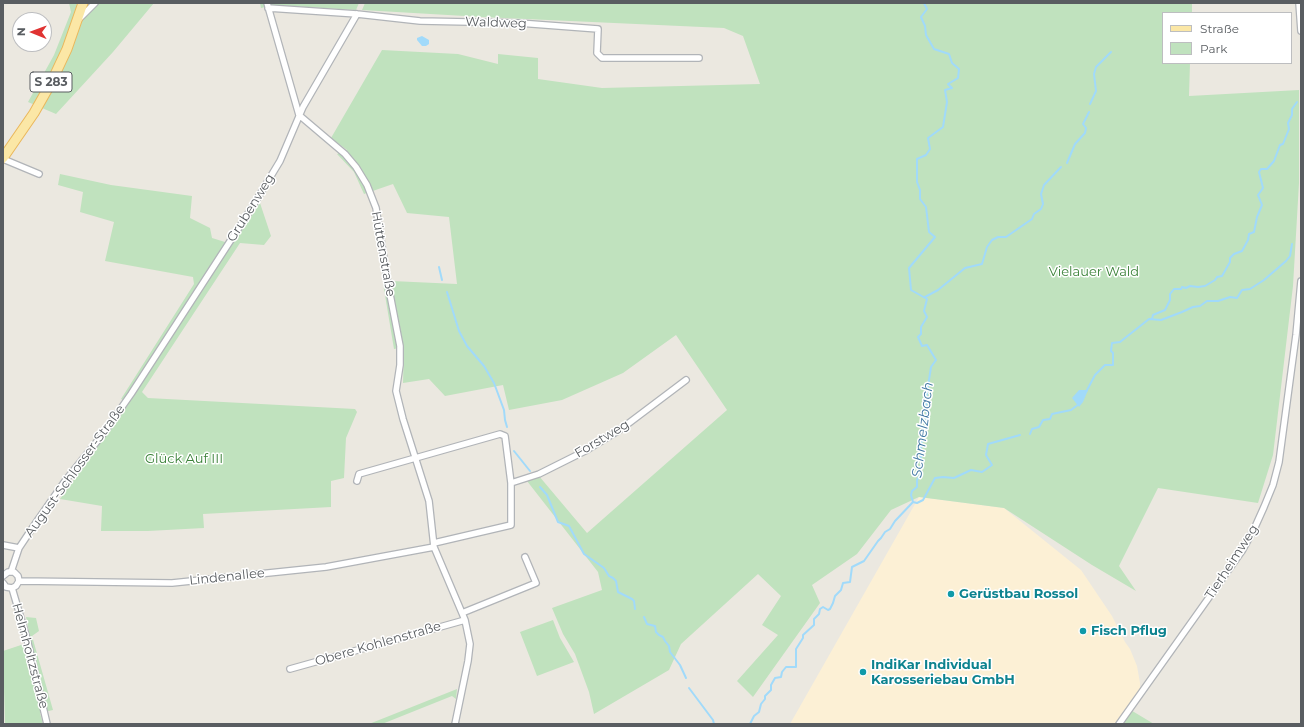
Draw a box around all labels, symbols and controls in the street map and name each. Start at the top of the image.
north arrow [12,12,52,52]
legend [1162,12,1292,64]
street label: Waldweg [465,14,527,32]
text: Straße [1200,21,1239,36]
text: N [14,27,28,36]
text: Park [1200,41,1227,56]
road number: S 283 [30,72,72,92]
street label: Grubenweg [224,171,278,245]
street label: Hüttenstraße [368,210,398,298]
park label: Vielauer Wald [1049,264,1139,280]
water label: Schmelzbach [909,381,937,479]
street label: August-Schlosser-Straße [22,402,128,540]
street label: Forstweg [572,417,632,461]
park label: Glück Auf III [145,451,223,467]
street label: Tierheimweg [1202,522,1262,602]
street label: Lindenallee [189,565,265,589]
place label: Gerüstbau Rossol [959,586,1078,602]
marker: Gerüstbau Rossol [946,589,956,599]
street label: Helmholtzstraße [8,602,52,710]
street label: Obere Kohlenstraße [313,619,443,669]
place label: Fisch Pflug [1091,623,1167,639]
marker: Fisch Pflug [1078,626,1088,636]
place label: IndiKar Individual Karosseriebau GmbH [871,657,1015,688]
marker: IndiKar Individual Karosseriebau GmbH [858,667,868,677]

